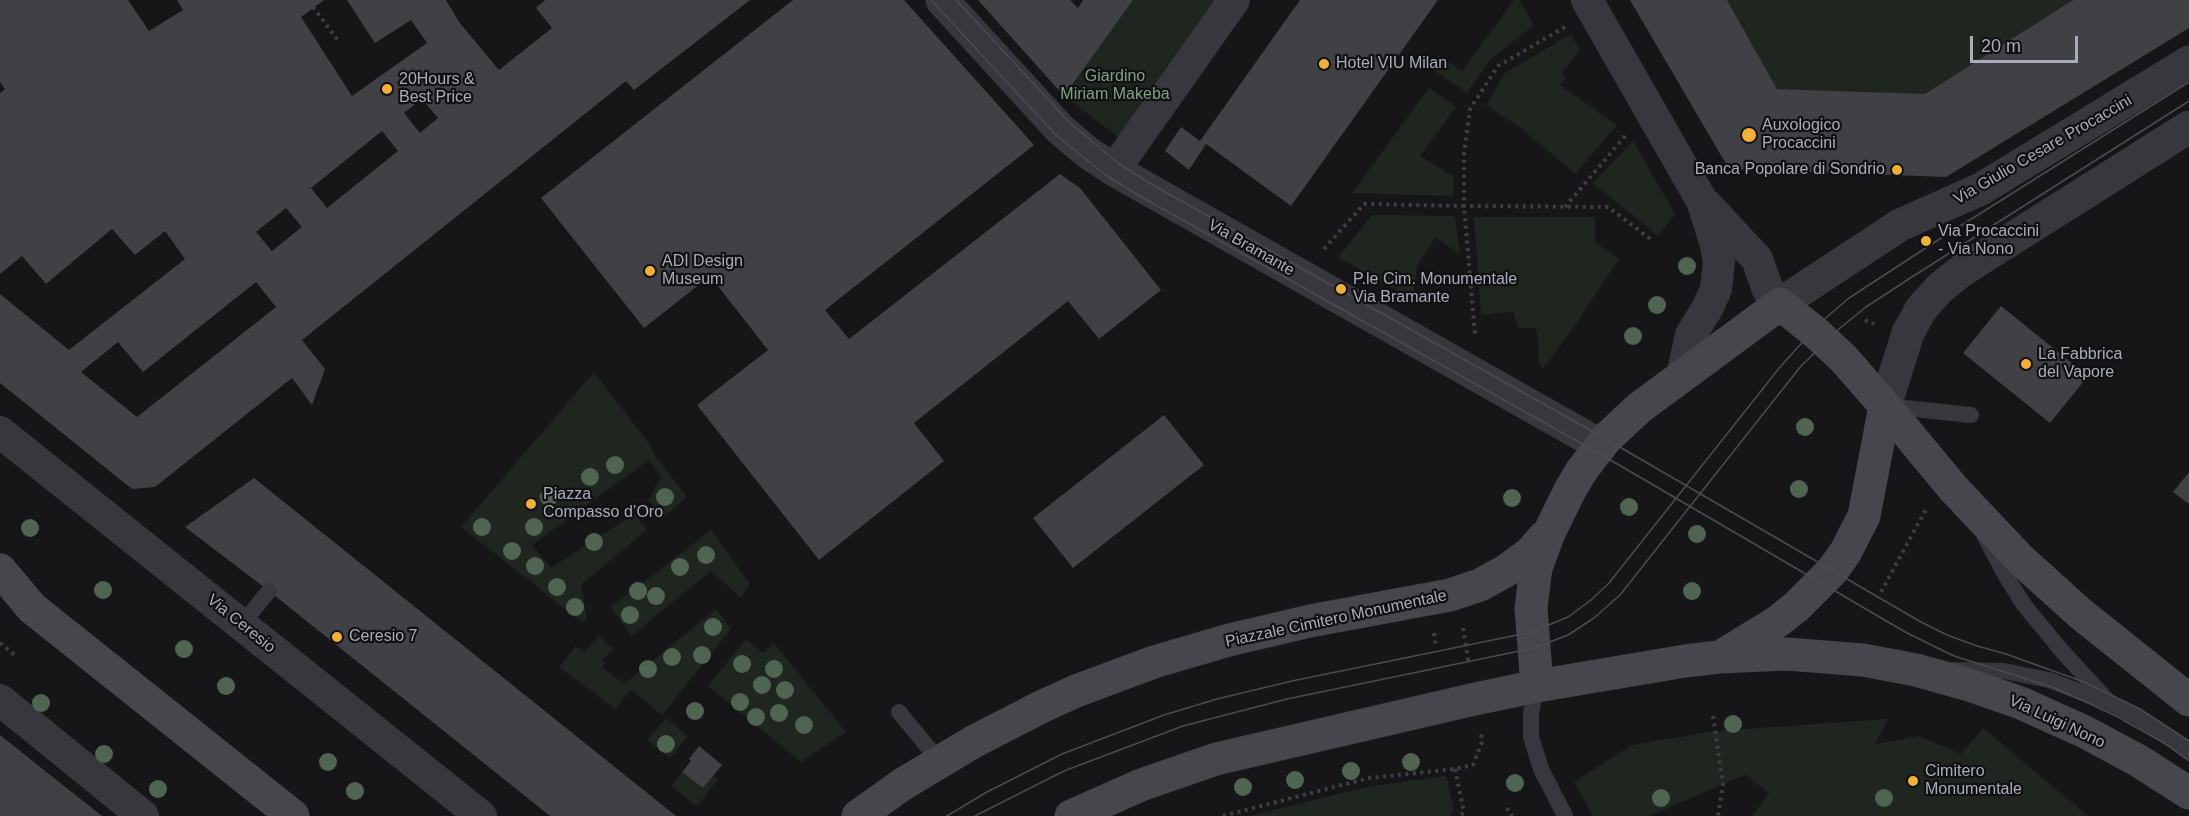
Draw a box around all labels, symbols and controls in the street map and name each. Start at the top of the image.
scale bar [1973,24,2081,62]
text: 20 m [1981,36,2021,56]
place label: Hotel VIU Milan [1336,54,1447,74]
marker: Hotel VIU Milan [1317,57,1331,71]
park label: Giardino Miriam Makeba [1060,67,1170,105]
place label: 20Hours & Best Price [399,70,475,108]
marker: 20Hours & Best Price [380,82,394,96]
street label: Via Giulio Cesare Procaccini [1951,91,2135,209]
place label: Auxologico Procaccini [1762,116,1840,154]
marker: Auxologico Procaccini [1740,126,1758,144]
place label: Banca Popolare di Sondrio [1695,160,1885,180]
marker: Banca Popolare di Sondrio [1890,163,1904,177]
street label: Via Bramante [1204,216,1298,280]
place label: Via Procaccini - Via Nono [1938,222,2039,260]
marker: Via Procaccini - Via Nono [1919,234,1933,248]
place label: ADI Design Museum [662,252,743,290]
marker: ADI Design Museum [643,264,657,278]
place label: P.le Cim. Monumentale Via Bramante [1353,270,1517,308]
marker: P.le Cim. Monumentale Via Bramante [1334,282,1348,296]
place label: La Fabbrica del Vapore [2038,345,2122,383]
marker: La Fabbrica del Vapore [2019,357,2033,371]
place label: Piazza Compasso d’Oro [543,485,663,523]
marker: Piazza Compasso d’Oro [524,497,538,511]
street label: Piazzale Cimitero Monumentale [1224,586,1448,652]
street label: Via Ceresio [203,591,279,657]
place label: Ceresio 7 [349,627,417,647]
marker: Ceresio 7 [330,630,344,644]
street label: Via Luigi Nono [2006,691,2108,753]
place label: Cimitero Monumentale [1925,762,2022,800]
marker: Cimitero Monumentale [1906,774,1920,788]

